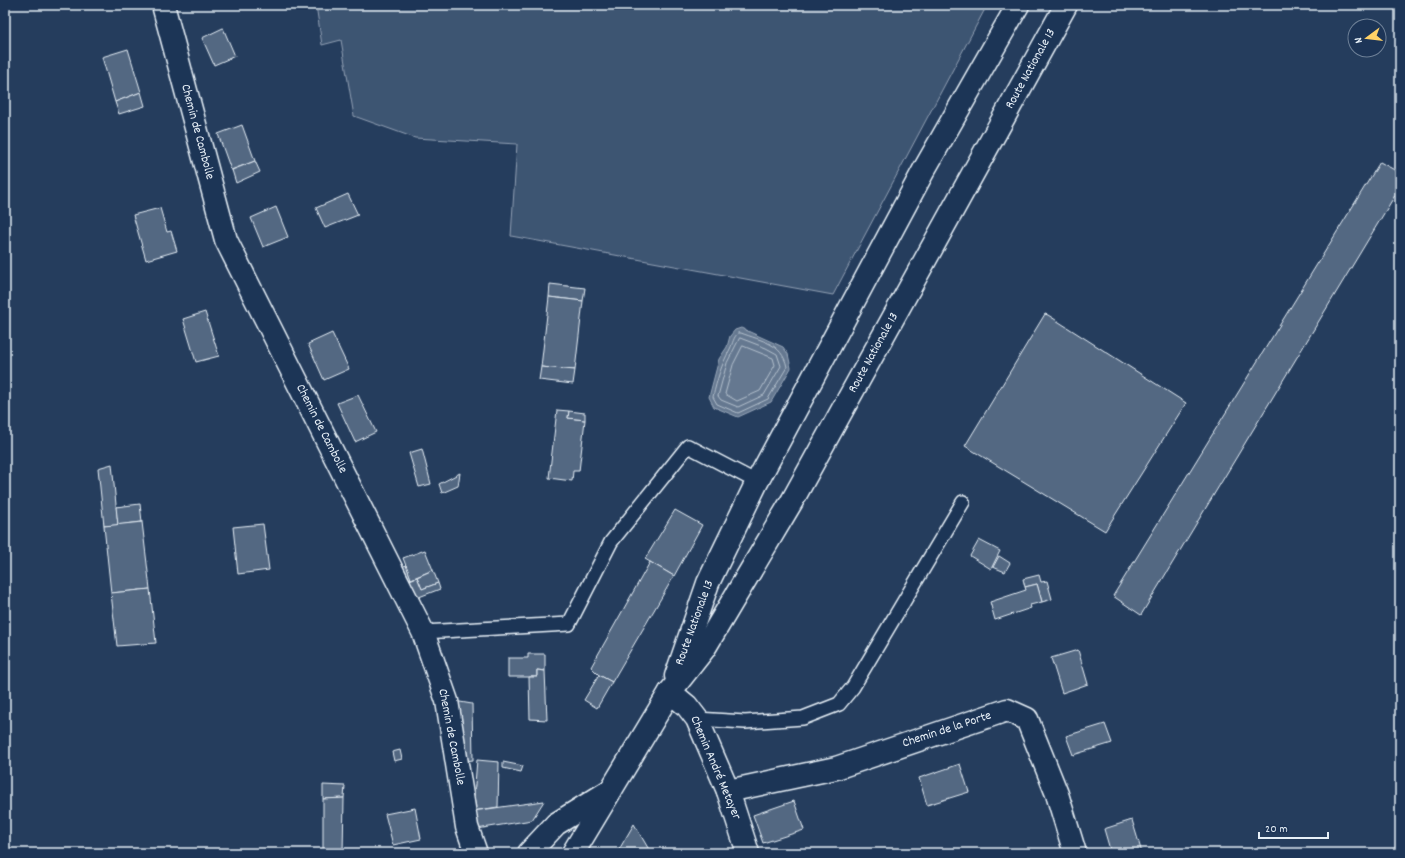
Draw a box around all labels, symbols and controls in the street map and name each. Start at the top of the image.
north arrow [1347,18,1387,58]
street label: Route Nationale 13 [1001,25,1061,113]
text: N [1351,35,1368,45]
street label: Chemin de Cambolle [175,82,219,182]
street label: Route Nationale 13 [844,309,904,397]
street label: Chemin de Cambolle [290,381,352,477]
street label: Route Nationale 13 [671,578,719,668]
street label: Chemin de Cambolle [432,687,470,787]
street label: Chemin de la Porte [900,707,994,753]
street label: Chemin André Metayer [685,713,746,823]
scale bar [1259,814,1328,840]
text: 20 m [1265,821,1288,838]

